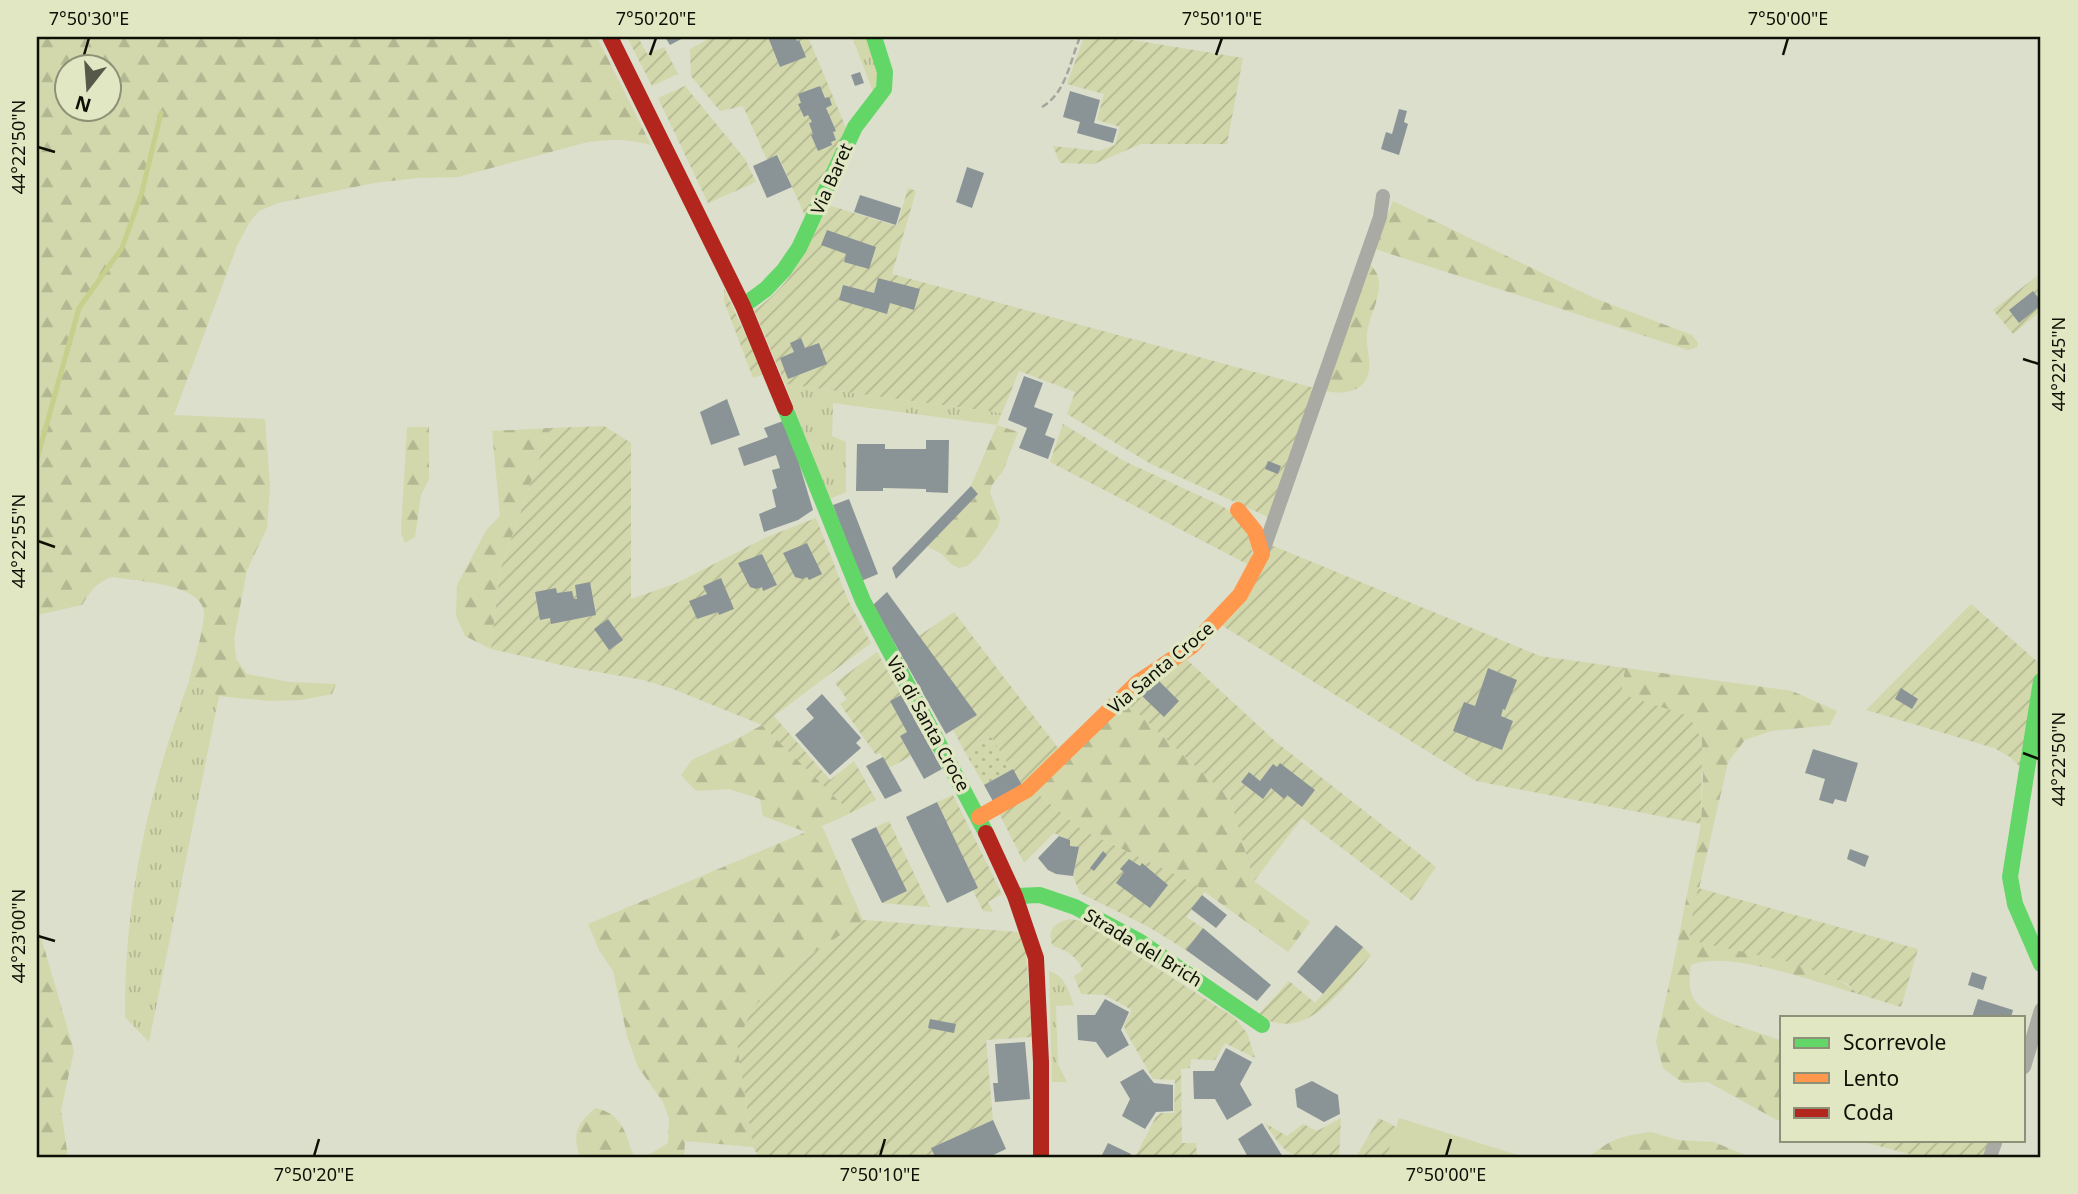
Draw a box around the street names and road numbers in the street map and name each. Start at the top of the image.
street label: Via Baret [805,139,858,218]
street label: Via Santa Croce [1103,616,1218,718]
street label: Via di Santa Croce [882,652,976,795]
street label: Strada del Brich [1080,902,1207,992]

